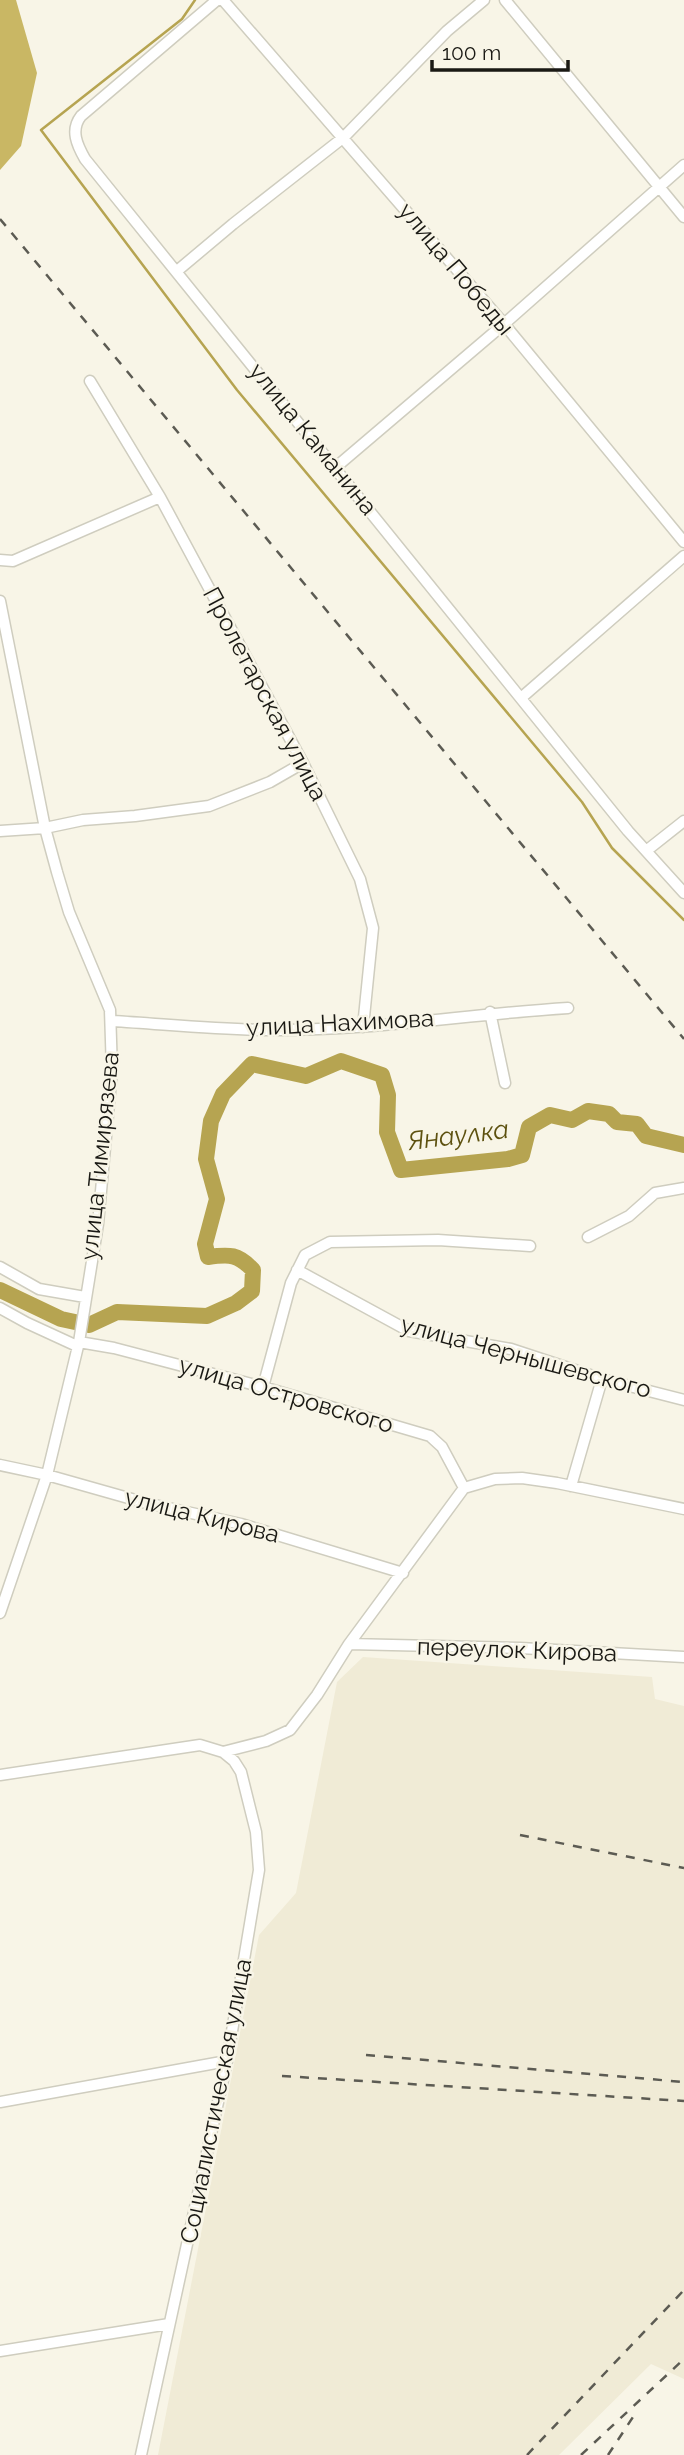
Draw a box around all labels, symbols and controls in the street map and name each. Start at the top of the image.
scale bar [432,28,568,72]
text: 100 m [442,40,501,65]
street label: улица Победы [392,196,520,341]
street label: улица Каманина [243,357,384,521]
street label: Пролетарская улица [197,582,334,806]
street label: улица Нахимова [245,1003,435,1042]
street label: улица Тимирязева [74,1050,125,1262]
water label: Янаулка [406,1114,510,1156]
street label: улица Чернышевского [398,1309,654,1404]
street label: улица Островского [175,1350,397,1439]
street label: улица Кирова [122,1482,283,1549]
street label: переулок Кирова [416,1632,618,1667]
street label: Социалистическая улица [174,1956,257,2246]

